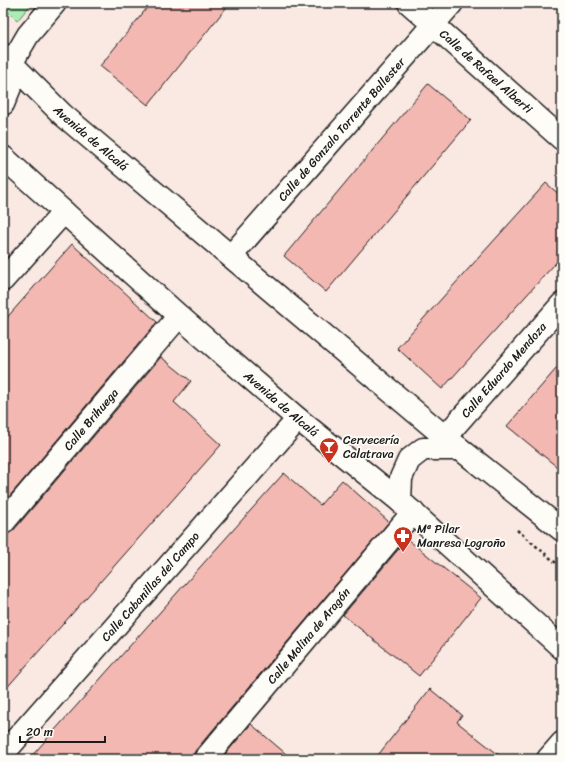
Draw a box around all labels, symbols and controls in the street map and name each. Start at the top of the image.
street label: Calle de Rafael Alberti [434,24,538,120]
street label: Calle de Gonzalo Torrente Ballester [272,51,412,207]
street label: Avenida de Alcalá [47,99,133,177]
street label: Calle Eduardo Mendoza [455,316,553,423]
street label: Avenida de Alcalá [238,365,324,443]
street label: Calle Brihuega [58,383,124,456]
place label: Cervecería Calatrava [343,429,399,465]
bar icon: Cervecería Calatrava [318,436,340,464]
place label: Mª Pilar Manresa Logroño [417,518,506,554]
pharmacy icon: Mª Pilar Manresa Logroño [392,525,414,553]
street label: Calle Cabanillas del Campo [96,526,205,647]
street label: Calle Molina de Aragón [261,582,356,689]
scale bar [20,718,105,744]
text: 20 m [26,721,53,743]

